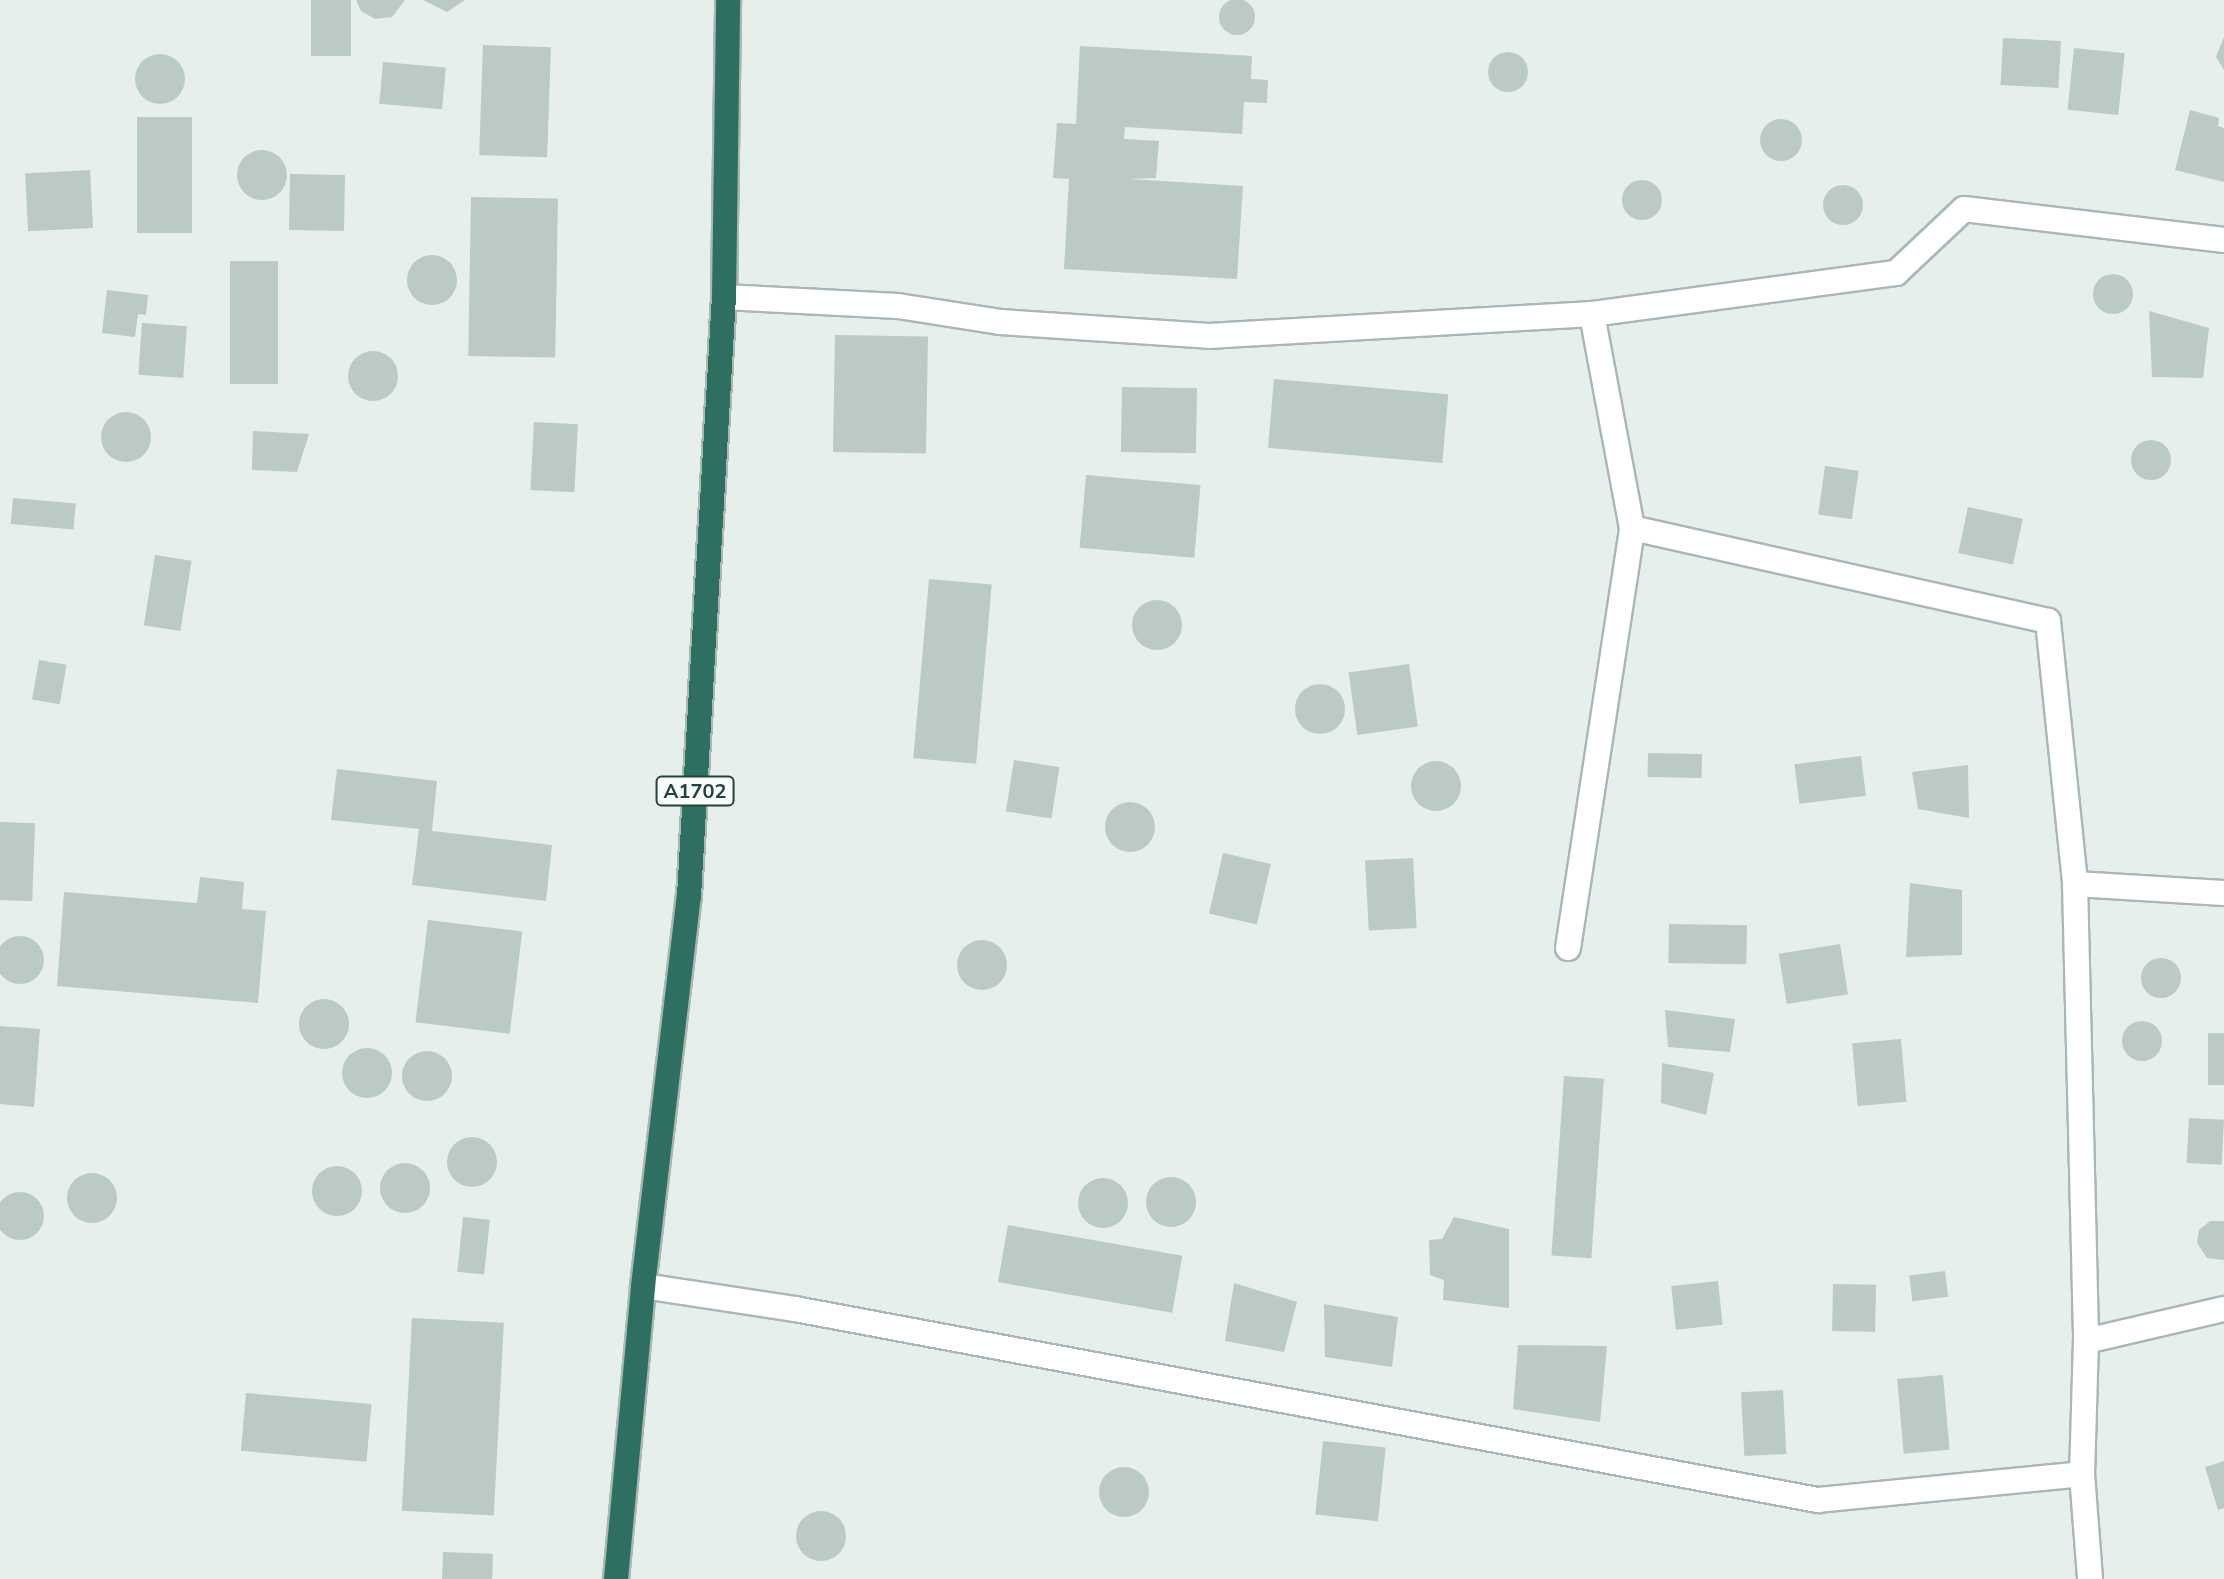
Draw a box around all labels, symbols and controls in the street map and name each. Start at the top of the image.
road number: A1702 [655,775,735,807]

